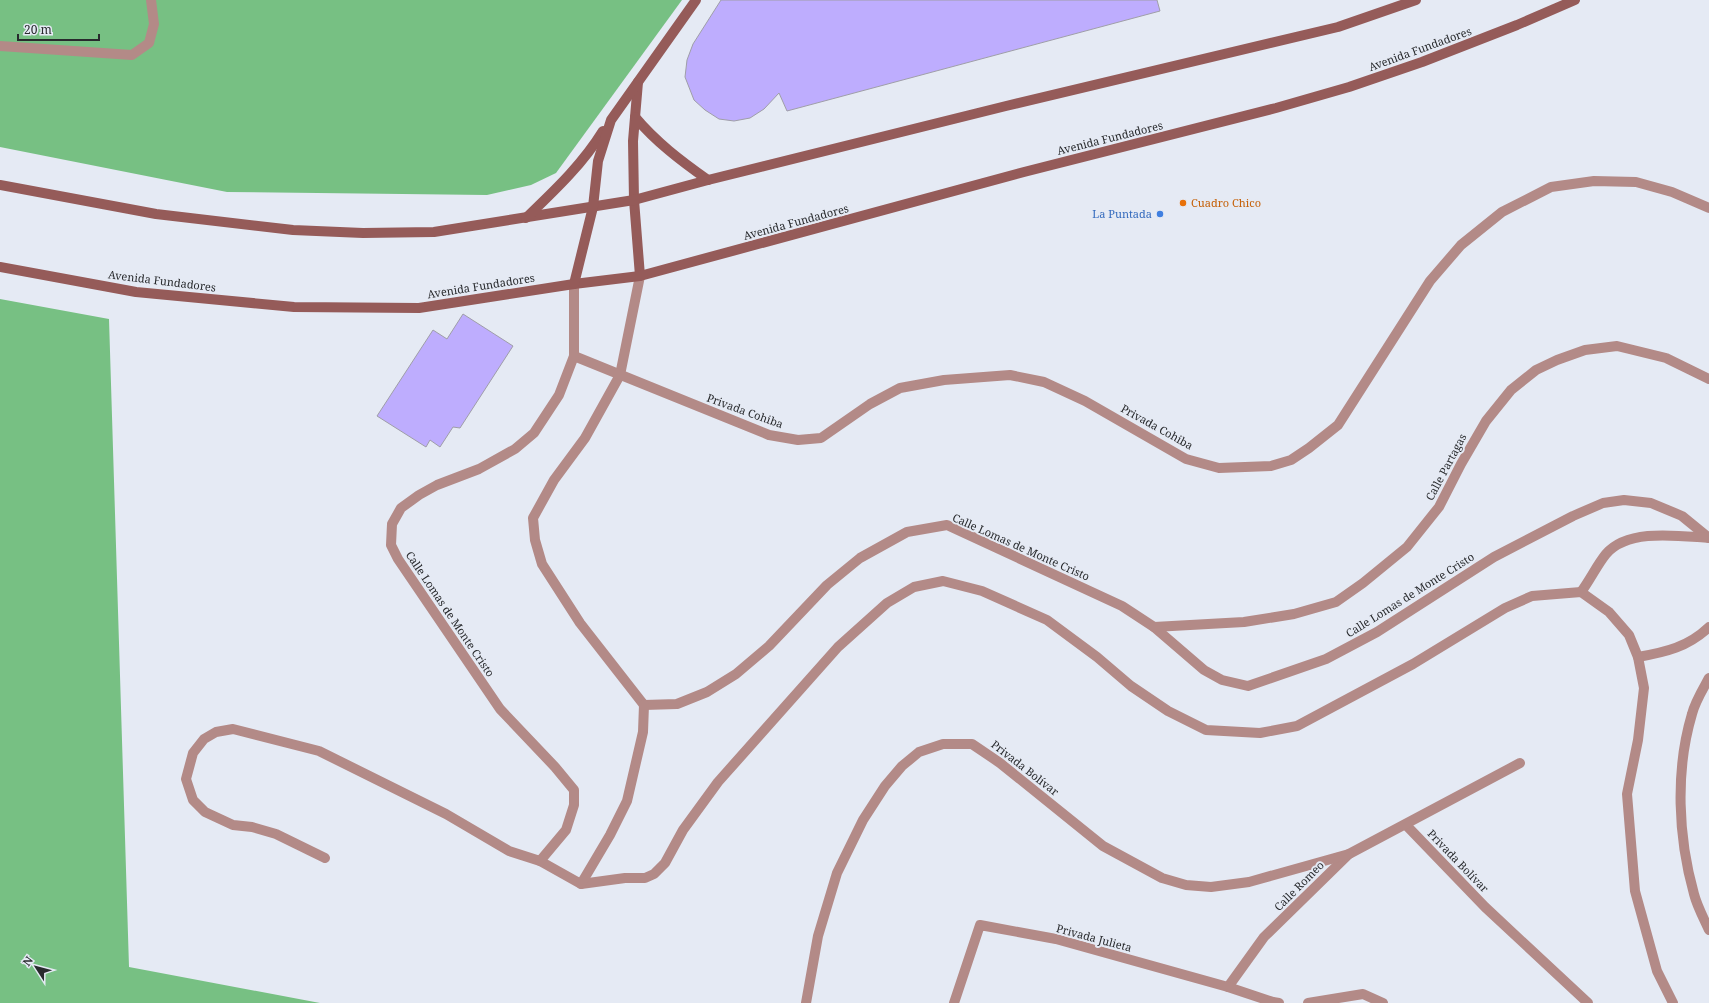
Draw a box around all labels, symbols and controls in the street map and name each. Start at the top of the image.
scale bar [18,16,99,42]
text: 20 m [24,21,52,38]
street label: Avenida Fundadores [1366,23,1473,74]
street label: Avenida Fundadores [1055,117,1164,158]
place label: Cuadro Chico [1191,195,1261,210]
marker: Cuadro Chico [1178,198,1188,208]
street label: Avenida Fundadores [742,200,850,243]
place label: La Puntada [1092,206,1152,221]
marker: La Puntada [1155,209,1165,219]
street label: Avenida Fundadores [107,266,217,295]
street label: Avenida Fundadores [426,270,536,301]
street label: Privada Cohiba [705,390,785,431]
street label: Privada Cohiba [1118,401,1196,453]
street label: Calle Partagas [1422,431,1469,503]
street label: Calle Lomas de Monte Cristo [950,509,1092,584]
street label: Calle Lomas de Monte Cristo [403,548,498,680]
street label: Calle Lomas de Monte Cristo [1343,549,1477,640]
street label: Privada Bolívar [988,736,1063,799]
street label: Privada Bolívar [1425,826,1493,896]
street label: Calle Romeo [1270,857,1327,914]
street label: Privada Julieta [1055,920,1134,955]
north arrow [16,947,56,987]
text: N [19,953,36,969]

